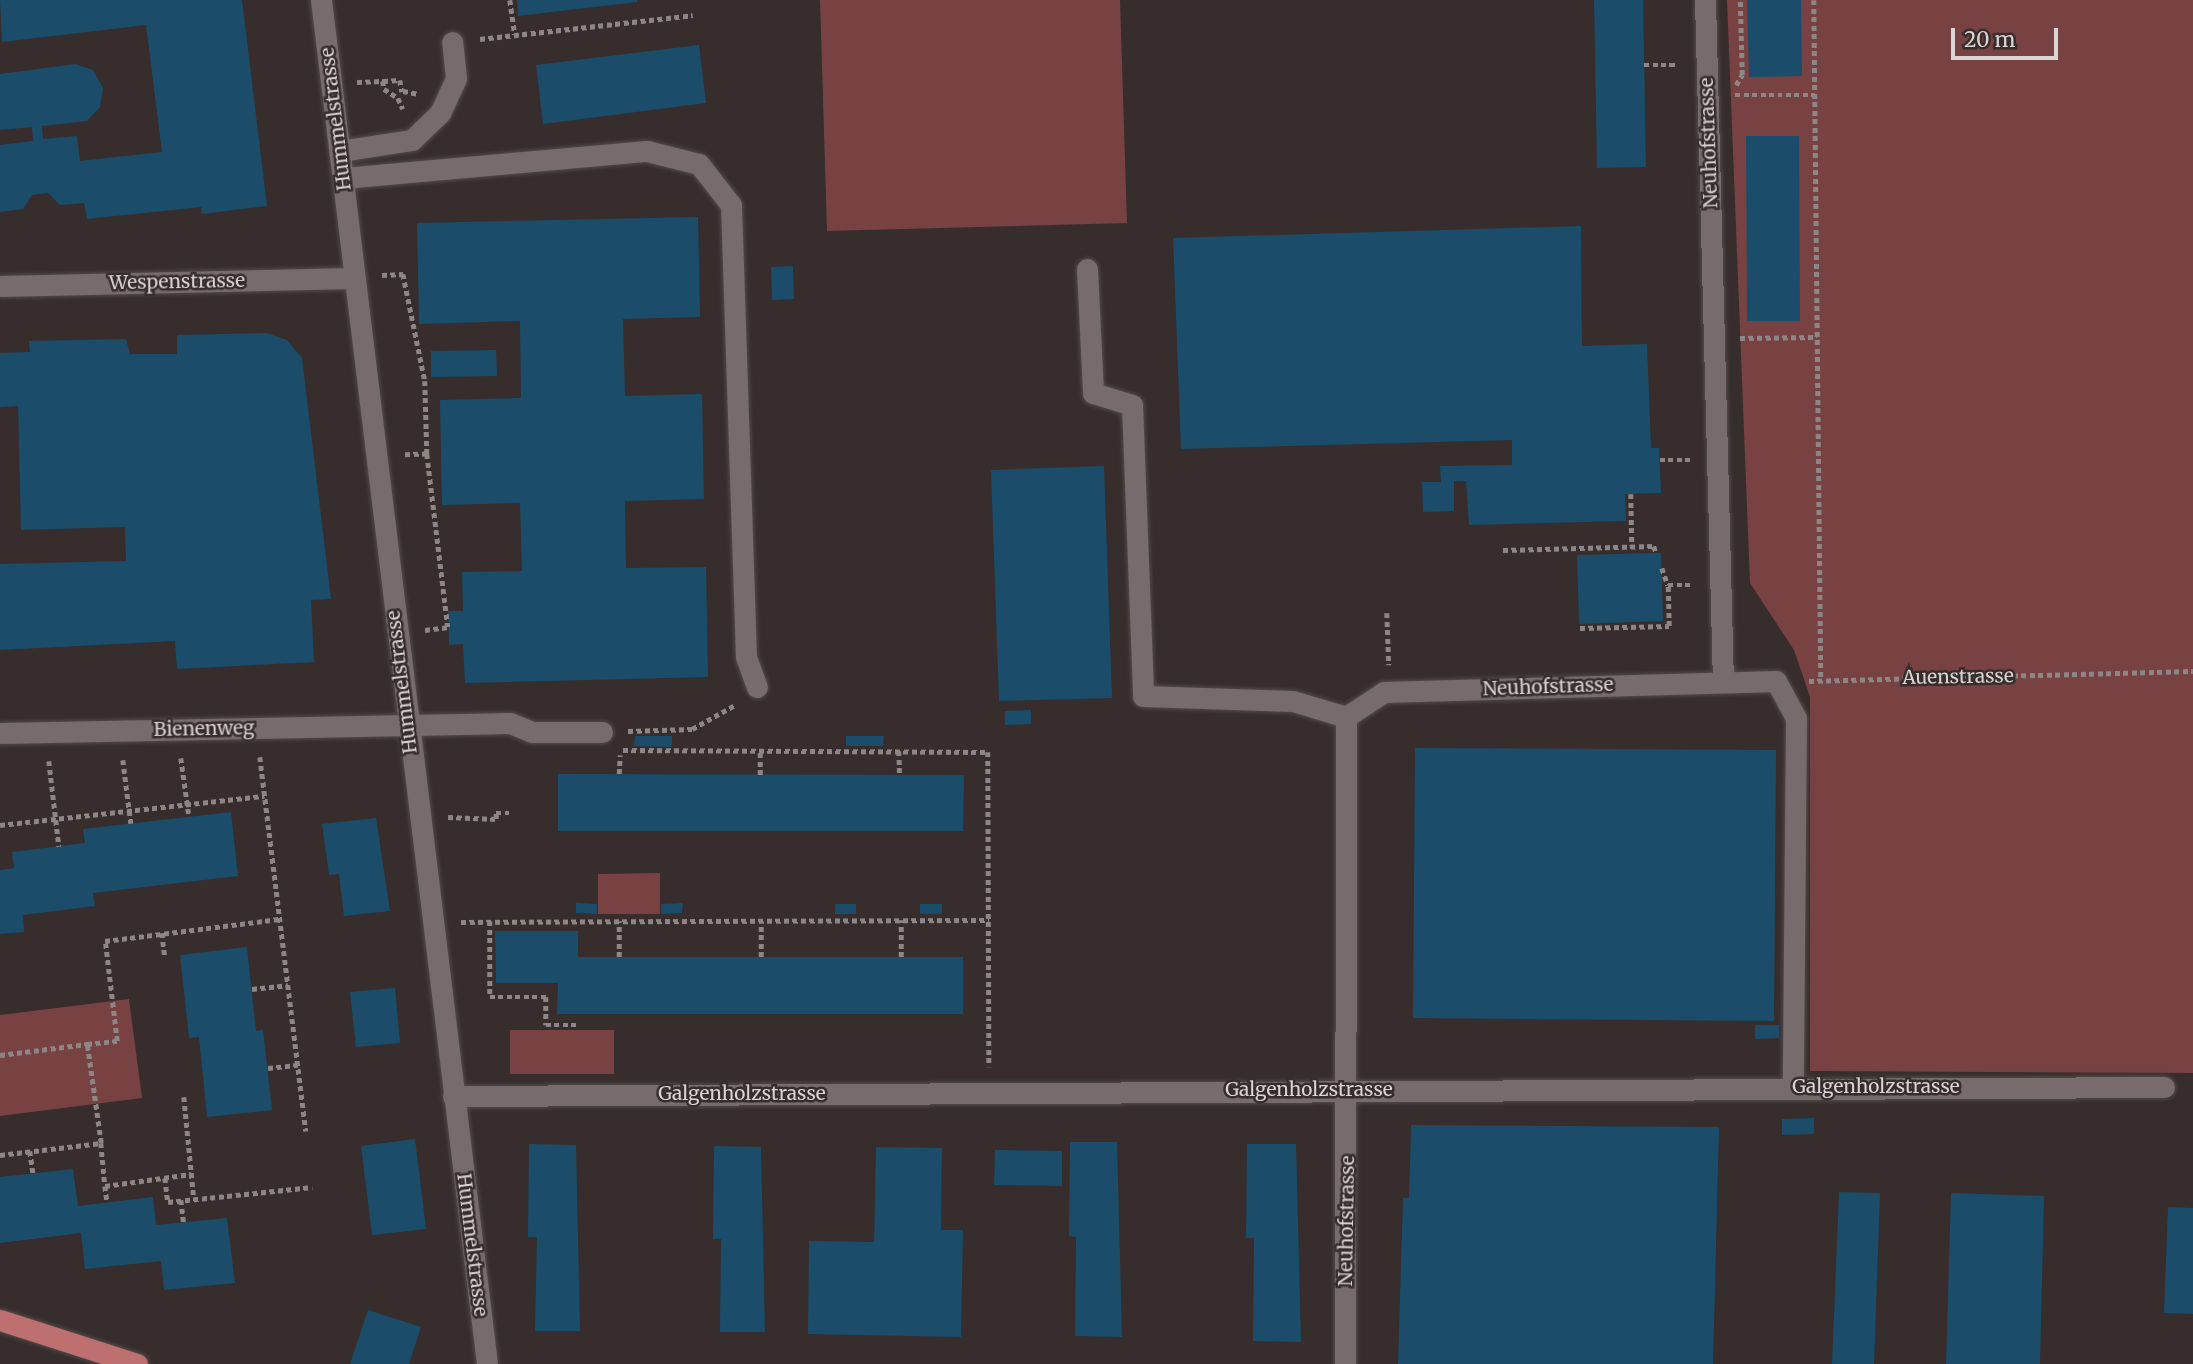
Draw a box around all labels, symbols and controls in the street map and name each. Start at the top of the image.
scale bar [1955,14,2062,58]
text: 20 m [1964,26,2015,53]
street label: Hummelstrasse [316,46,356,192]
street label: Neuhofstrasse [1695,77,1723,209]
street label: Wespenstrasse [109,269,245,295]
street label: Hummelstrasse [382,609,422,755]
street label: Auenstrasse [1902,665,2014,689]
street label: Neuhofstrasse [1482,673,1614,701]
street label: Bienenweg [153,717,255,741]
street label: Galgenholzstrasse [1792,1076,1960,1098]
street label: Galgenholzstrasse [1225,1079,1393,1101]
street label: Galgenholzstrasse [658,1083,826,1105]
street label: Neuhofstrasse [1334,1155,1360,1287]
street label: Hummelstrasse [452,1172,492,1318]

